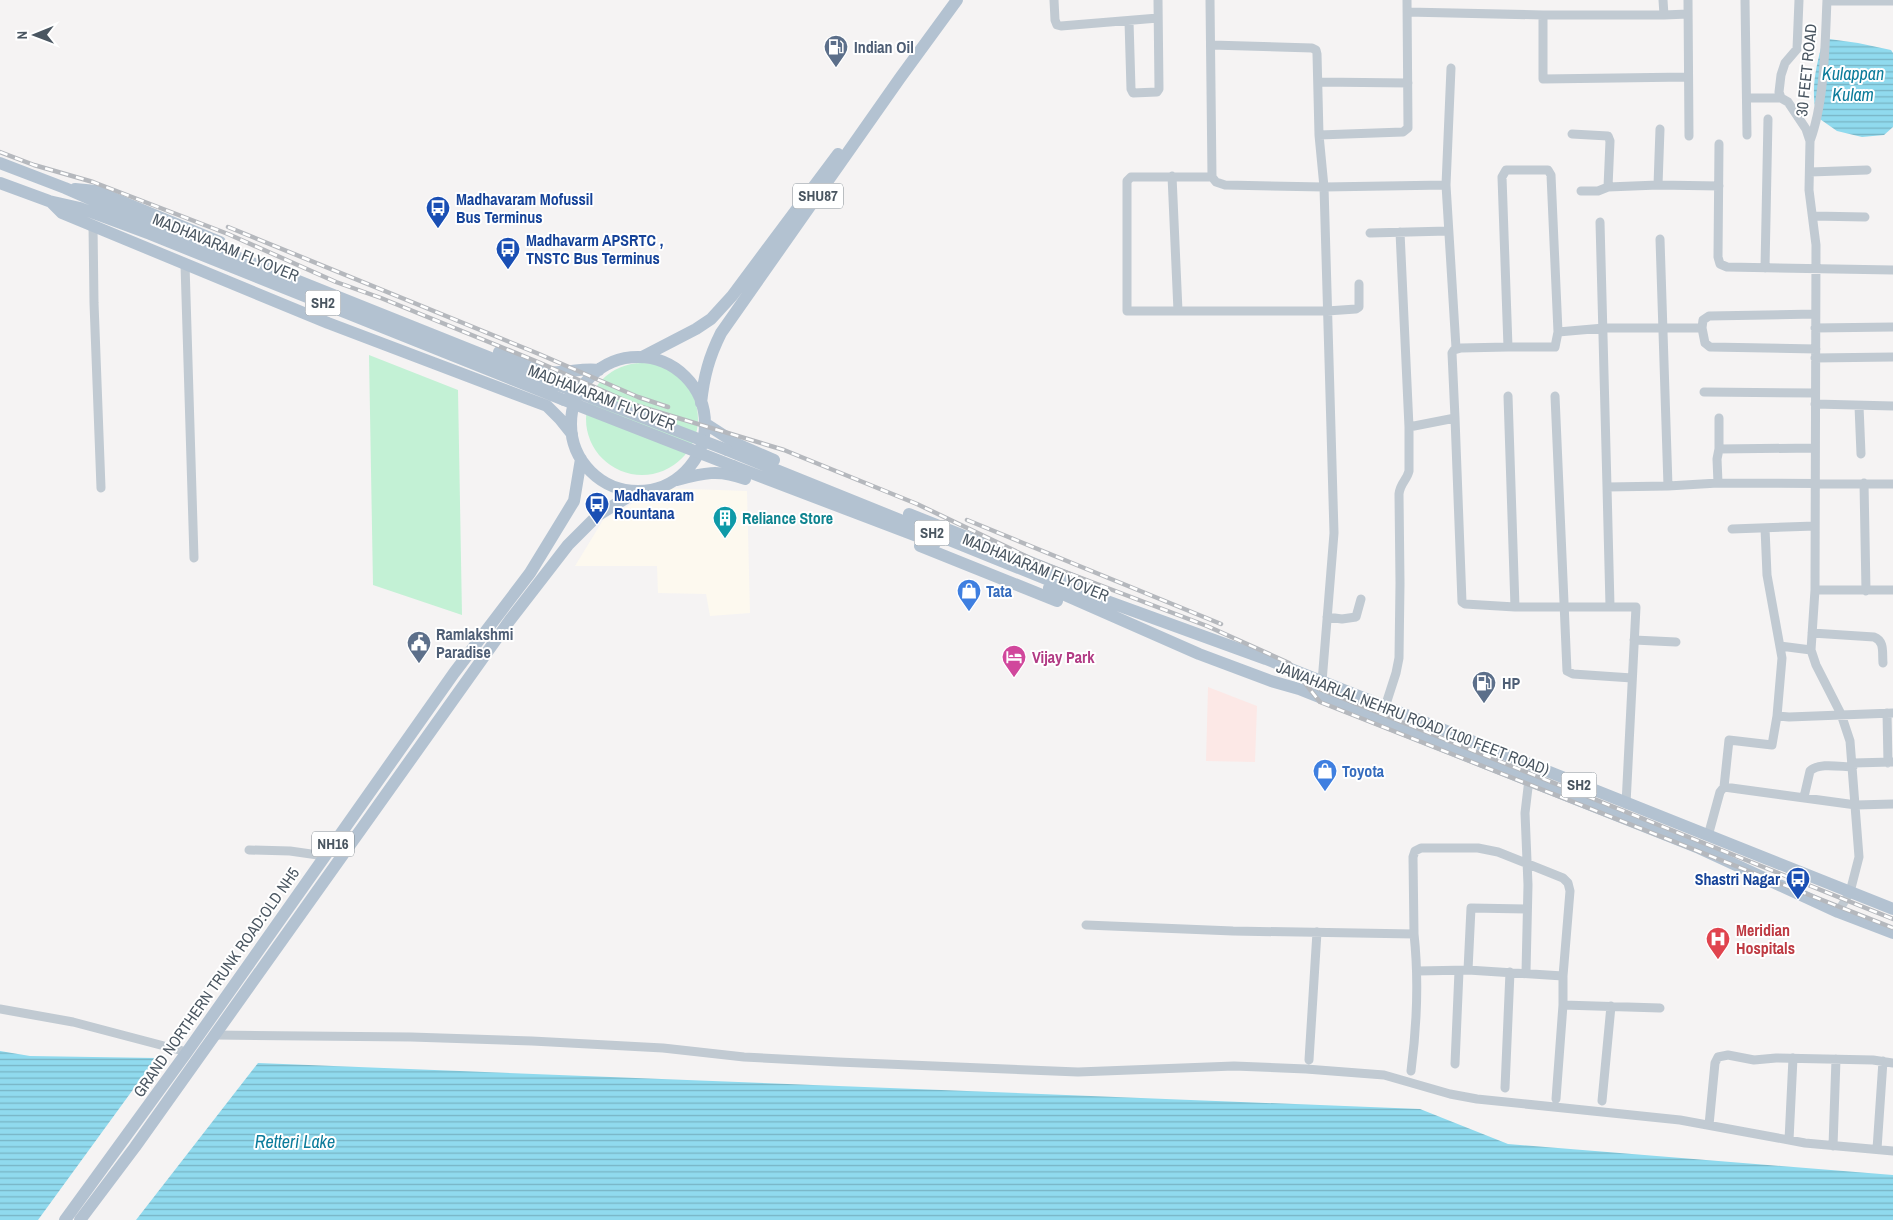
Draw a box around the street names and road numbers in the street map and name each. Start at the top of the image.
street label: 30 FEET ROAD [1790,23,1822,117]
road number: SHU87 [793,184,843,208]
street label: MADHAVARAM FLYOVER [150,208,303,287]
road number: SH2 [306,290,340,316]
street label: MADHAVARAM FLYOVER [525,359,679,435]
road number: SH2 [914,520,950,546]
street label: MADHAVARAM FLYOVER [960,528,1113,607]
street label: JAWAHARLAL NEHRU ROAD (100 FEET ROAD) [1273,656,1553,780]
road number: SH2 [1562,772,1596,798]
road number: NH16 [312,832,354,856]
street label: GRAND NORTHERN TRUNK ROAD:OLD NH5 [128,863,304,1101]

